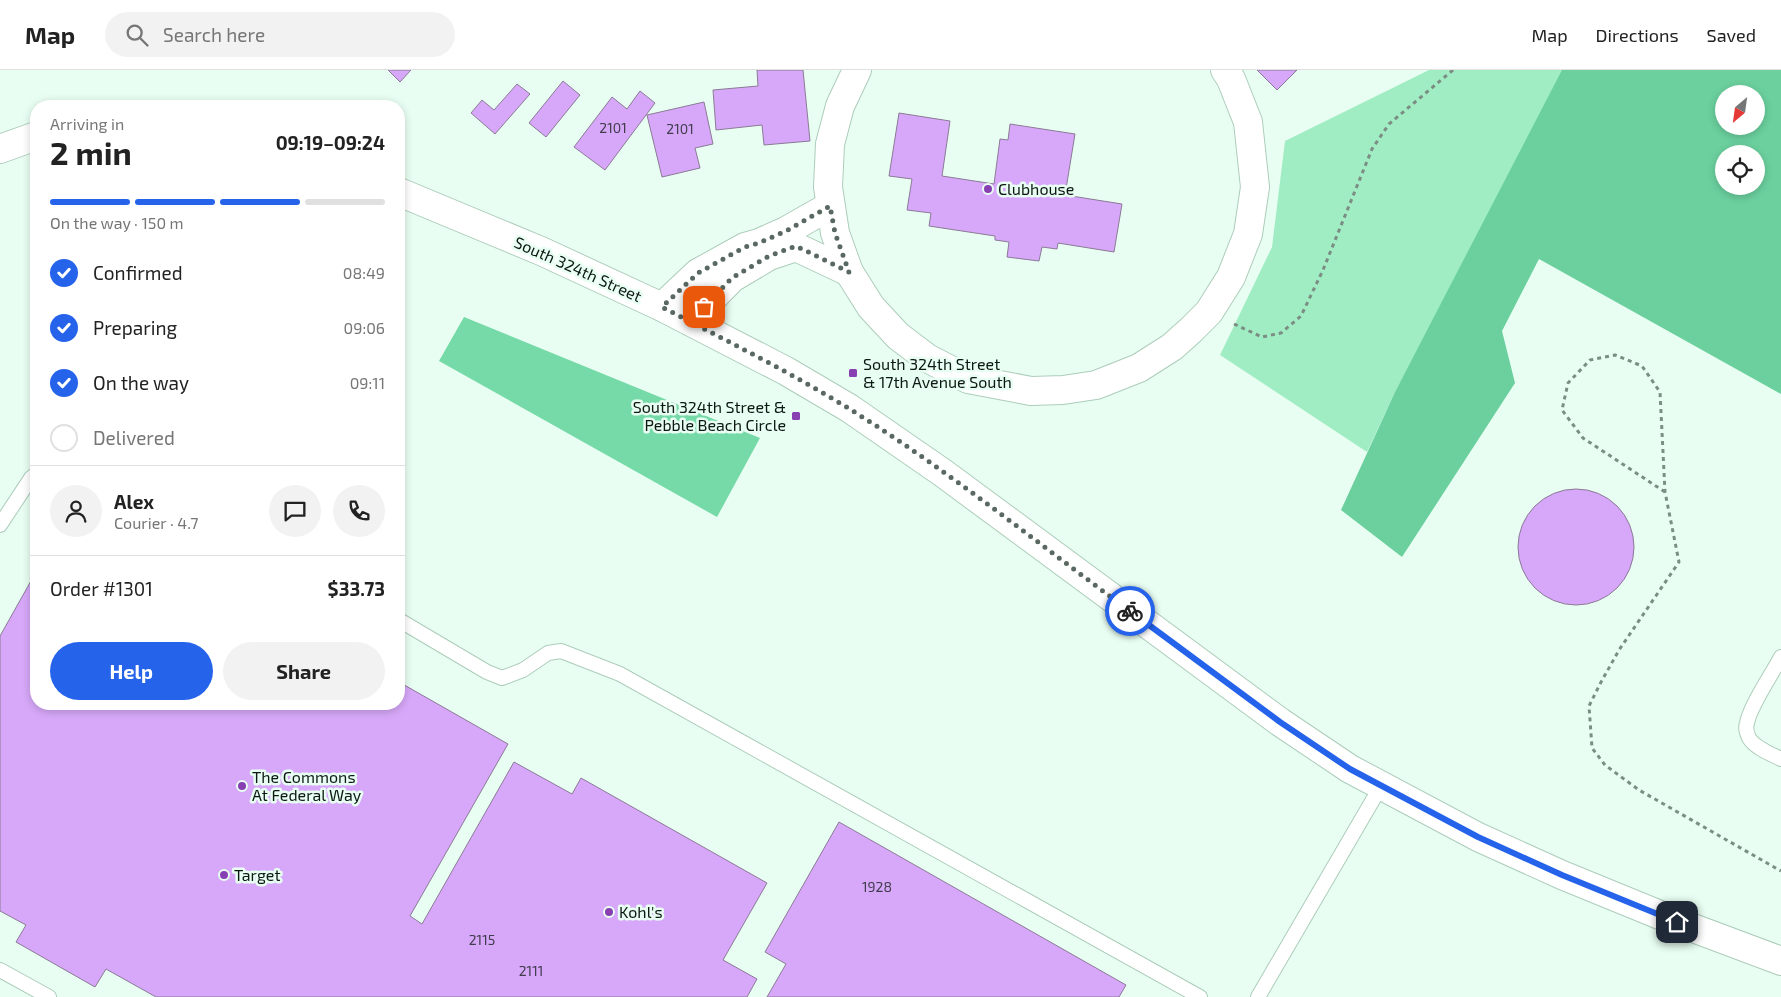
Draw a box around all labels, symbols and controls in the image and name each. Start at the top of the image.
search box [105,12,455,57]
text: Map [25,20,75,49]
icon: search [123,21,151,49]
text: Search here [163,23,265,46]
text: Map [1531,24,1568,46]
text: Directions [1596,24,1679,46]
text: Saved [1707,24,1756,46]
north arrow [1715,85,1765,135]
map controls [1715,85,1765,195]
text: Arriving in [50,114,124,133]
house number: 2101 [599,119,627,136]
house number: 2101 [666,120,694,137]
text: 09:19–09:24 [276,131,385,154]
text: 2 min [50,133,132,171]
button: locate [1715,145,1765,195]
place label: Clubhouse [998,179,1074,198]
marker: Clubhouse [982,183,994,195]
text: On the way · 150 m [50,213,184,232]
street label: South 324th Street [512,232,645,305]
icon: check [50,259,78,287]
text: Confirmed [93,261,183,284]
text: 08:49 [343,263,385,282]
pin [683,286,725,328]
icon: bag [690,293,718,321]
icon: check [50,314,78,342]
text: Preparing [93,316,177,339]
text: 09:06 [344,318,385,337]
place label: South 324th Street & 17th Avenue South [863,354,1012,391]
marker: South 324th Street & 17th Avenue South [847,367,859,379]
icon: check [50,369,78,397]
text: On the way [93,371,189,394]
text: 09:11 [350,373,385,392]
place label: South 324th Street & Pebble Beach Circle [633,397,786,434]
marker: South 324th Street & Pebble Beach Circle [790,410,802,422]
text: Delivered [93,426,175,449]
button: person [50,485,102,537]
button: chat [269,485,321,537]
button: phone [333,485,385,537]
text: Alex [114,490,154,513]
text: Courier · 4.7 [114,513,198,532]
text: Order #1301 [50,577,153,600]
text: $33.73 [328,577,385,600]
courier [1105,586,1155,636]
icon: bike [1116,597,1144,625]
button: Help [50,642,213,700]
button: Share [223,642,385,700]
place label: The Commons At Federal Way [252,767,362,804]
marker: The Commons At Federal Way [236,780,248,792]
place label: Target [234,865,280,884]
marker: Target [218,869,230,881]
house number: 1928 [862,878,892,895]
pin [1656,901,1698,943]
place label: Kohl's [619,902,663,921]
marker: Kohl's [603,906,615,918]
icon: home [1663,908,1691,936]
house number: 2115 [469,931,495,948]
house number: 2111 [519,962,543,979]

